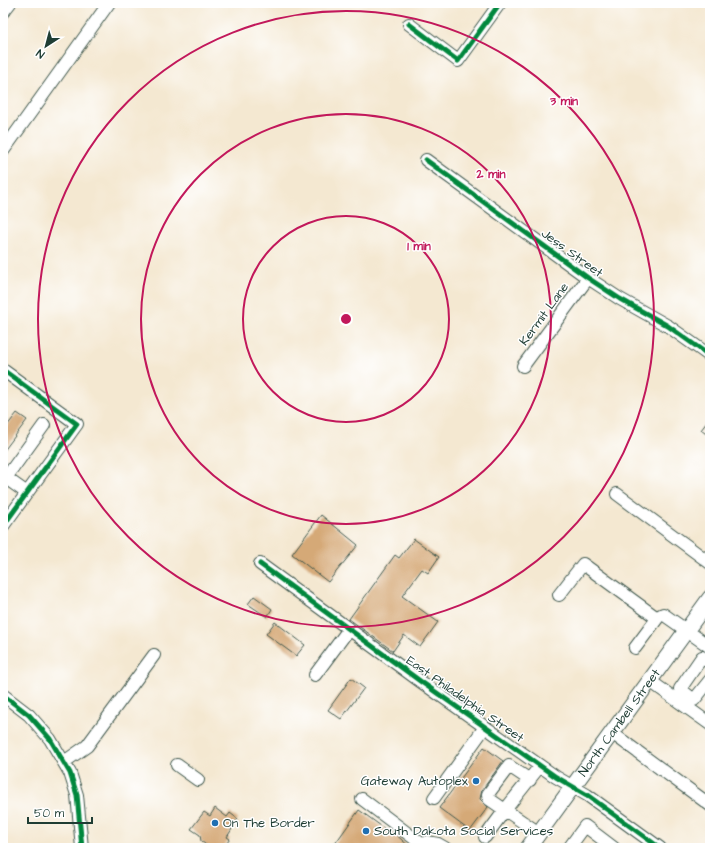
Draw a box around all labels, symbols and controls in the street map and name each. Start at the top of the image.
north arrow [26,26,66,66]
text: N [33,46,48,62]
text: 3 min [549,93,578,110]
text: 2 min [476,166,505,183]
street label: Jess Street [537,224,607,282]
text: 1 min [407,238,431,255]
street label: Kermit Lane [515,279,573,349]
centre of rings [339,312,353,326]
street label: East Philadelphia Street [403,651,528,747]
street label: North Cambell Street [574,664,665,780]
place label: Gateway Autoplex [361,772,469,791]
marker: Gateway Autoplex [471,776,481,786]
scale bar [28,799,92,825]
text: 50 m [34,805,65,822]
place label: On The Border [223,814,315,832]
marker: On The Border [210,818,220,828]
place label: South Dakota Social Services [374,822,554,840]
marker: South Dakota Social Services [361,826,371,836]

